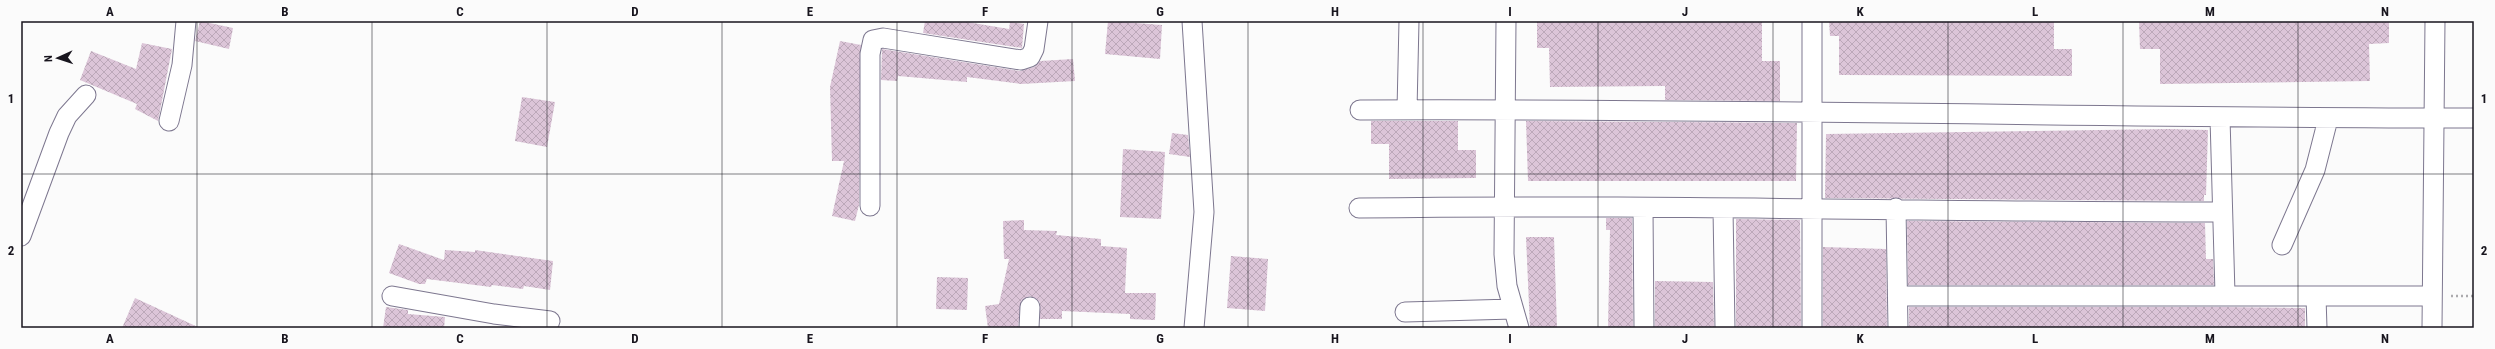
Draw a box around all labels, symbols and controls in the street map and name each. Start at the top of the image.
text: A [106,4,114,19]
text: B [281,4,289,19]
text: C [456,4,464,19]
text: D [631,4,639,19]
text: E [807,4,814,19]
text: F [982,4,988,19]
text: G [1156,4,1164,19]
text: H [1331,4,1339,19]
text: I [1508,4,1512,19]
text: J [1682,4,1688,19]
text: K [1856,4,1864,19]
text: L [2032,4,2038,19]
text: M [2205,4,2215,19]
text: N [2381,4,2389,19]
north arrow [38,38,78,78]
text: N [42,55,55,62]
text: 1 [8,91,14,106]
text: 1 [2481,91,2487,106]
text: 2 [8,243,15,258]
text: 2 [2481,243,2488,258]
text: A [106,331,114,346]
text: B [281,331,289,346]
text: C [456,331,464,346]
text: D [631,331,639,346]
text: E [807,331,814,346]
text: F [982,331,988,346]
text: G [1156,331,1164,346]
text: H [1331,331,1339,346]
text: I [1508,331,1512,346]
text: J [1682,331,1688,346]
text: K [1856,331,1864,346]
text: L [2032,331,2038,346]
text: M [2205,331,2215,346]
text: N [2381,331,2389,346]

